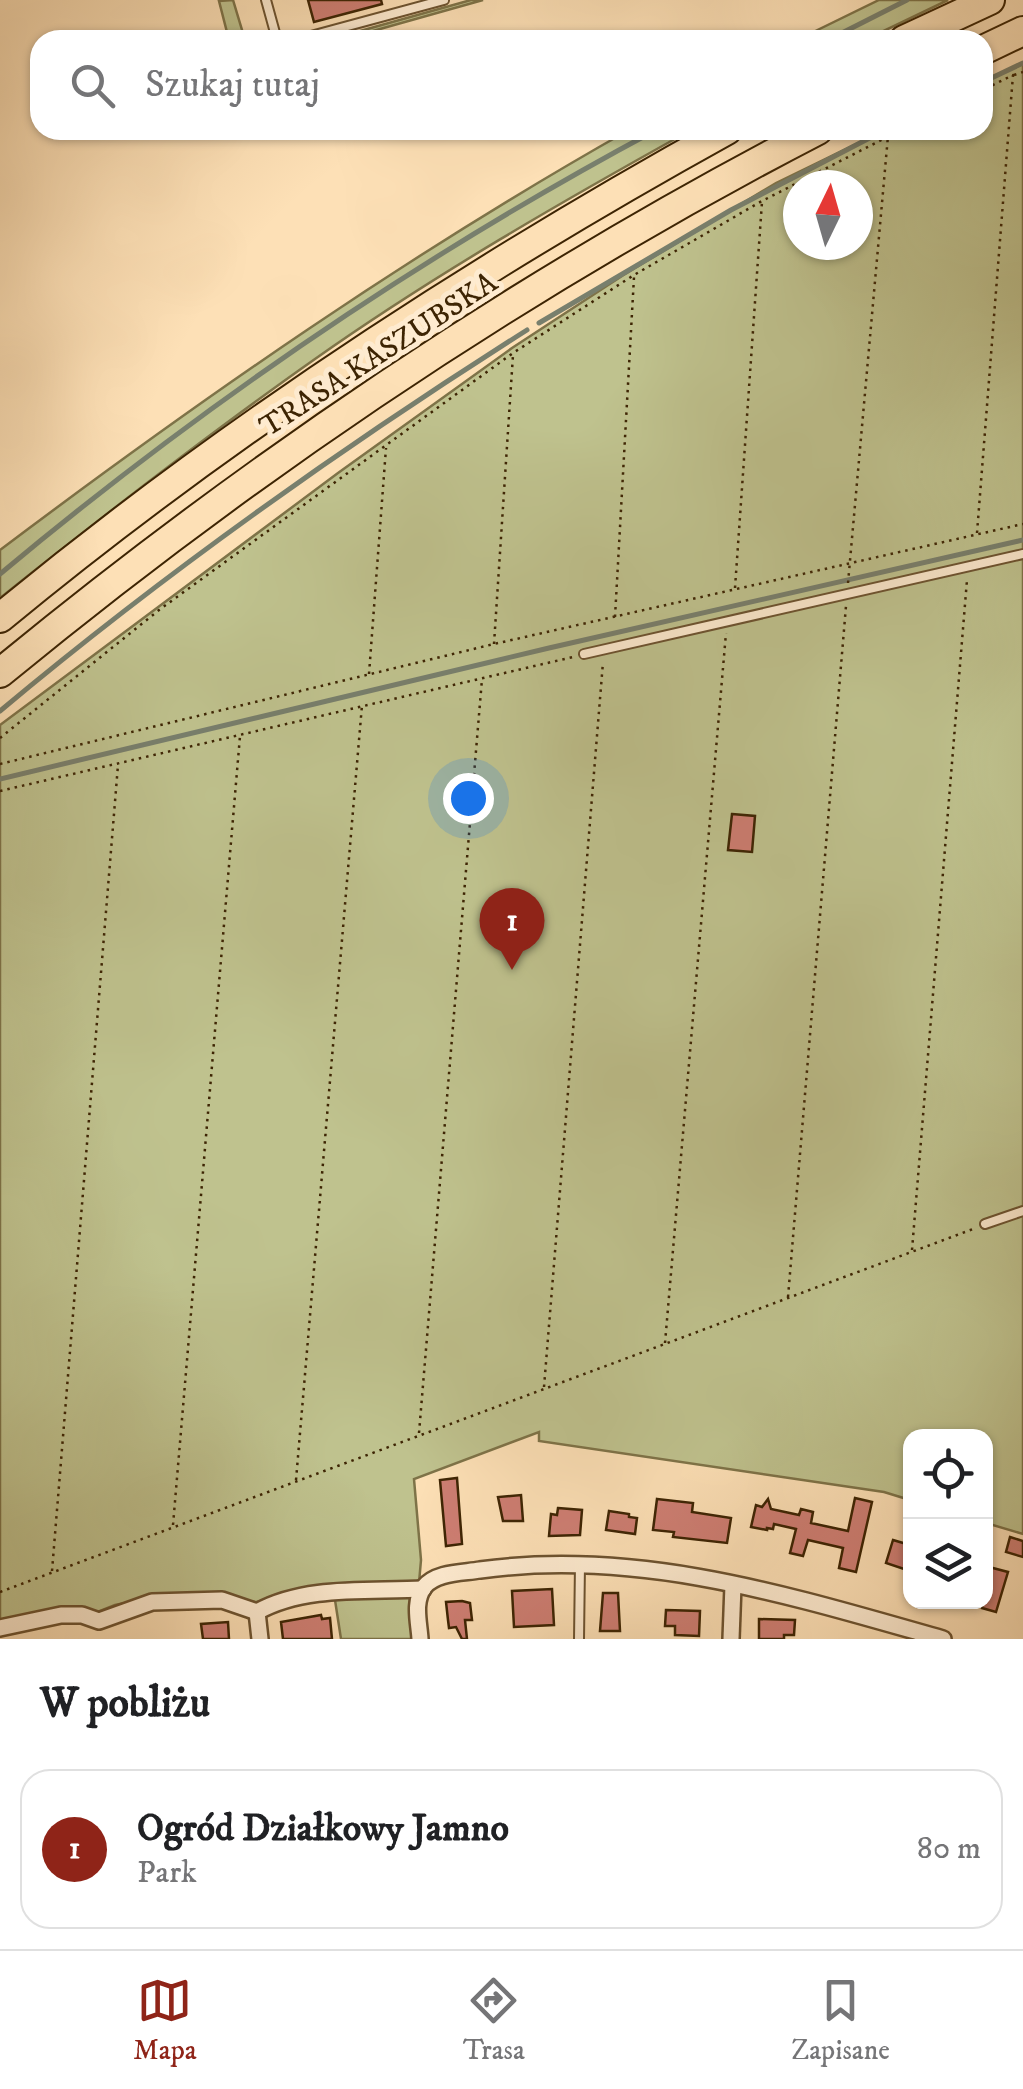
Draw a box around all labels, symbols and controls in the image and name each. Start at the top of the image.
search box [30,30,993,140]
icon: search [65,58,120,113]
text: Szukaj tutaj [145,61,320,109]
north arrow [783,170,873,260]
street label: TRASA KASZUBSKA [253,264,505,446]
your location [443,773,494,824]
pin: 1 [480,888,544,970]
map controls [903,1429,993,1609]
button: locate [903,1429,993,1519]
button: layers [903,1519,993,1609]
text: W pobliżu [40,1678,210,1730]
text: Ogród Działkowy Jamno [137,1805,509,1853]
text: 1 [69,1829,80,1869]
text: 80 m [917,1829,981,1869]
text: Park [137,1853,197,1893]
tab: Mapa [133,1973,197,2068]
tab: Trasa [463,1973,525,2068]
tab: Zapisane [791,1973,890,2068]

